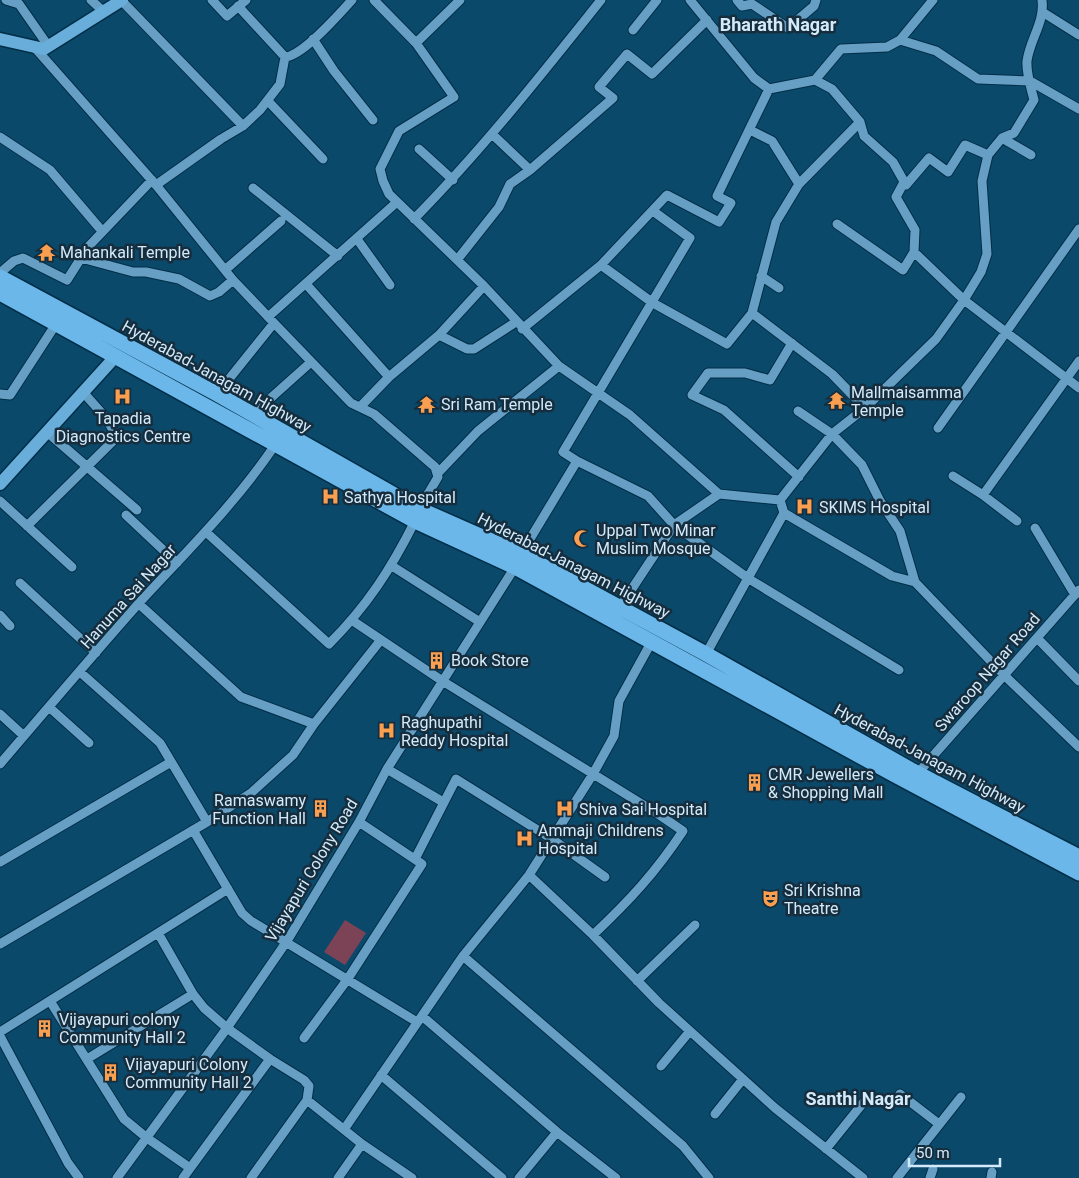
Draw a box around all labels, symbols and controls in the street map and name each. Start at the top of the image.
district label: Bharath Nagar [720,14,837,35]
temple icon: Mahankali Temple [36,242,56,262]
place label: Mahankali Temple [60,243,190,262]
street label: Hyderabad-Janagam Highway [119,316,315,437]
place label: Mallmaisamma Temple [851,383,962,420]
hospital icon: Tapadia Diagnostics Centre [113,386,133,406]
temple icon: Mallmaisamma Temple [827,391,847,411]
temple icon: Sri Ram Temple [417,394,437,414]
place label: Sri Ram Temple [441,395,553,414]
place label: Tapadia Diagnostics Centre [56,409,190,446]
hospital icon: Sathya Hospital [320,487,340,507]
place label: Sathya Hospital [344,488,456,507]
hospital icon: SKIMS Hospital [795,497,815,517]
place label: SKIMS Hospital [819,498,930,517]
street label: Hyderabad-Janagam Highway [474,509,674,623]
place label: Uppal Two Minar Muslim Mosque [596,521,716,558]
mosque icon: Uppal Two Minar Muslim Mosque [572,529,592,549]
street label: Hanuma Sai Nagar [77,540,181,652]
street label: Swaroop Nagar Road [931,609,1044,735]
building icon: Book Store [427,650,447,670]
place label: Book Store [451,651,529,670]
street label: Hyderabad-Janagam Highway [831,700,1029,817]
place label: Raghupathi Reddy Hospital [401,713,508,750]
hospital icon: Raghupathi Reddy Hospital [377,721,397,741]
place label: CMR Jewellers & Shopping Mall [768,765,883,802]
building icon: CMR Jewellers & Shopping Mall [744,773,764,793]
place label: Ramaswamy Function Hall [212,791,306,828]
street label: Vijayapuri Colony Road [261,795,362,945]
building icon: Ramaswamy Function Hall [310,799,330,819]
hospital icon: Shiva Sai Hospital [555,799,575,819]
place label: Shiva Sai Hospital [579,800,707,819]
place label: Ammaji Childrens Hospital [538,821,664,858]
hospital icon: Ammaji Childrens Hospital [514,829,534,849]
place label: Sri Krishna Theatre [784,881,861,918]
theatre icon: Sri Krishna Theatre [760,889,780,909]
place label: Vijayapuri colony Community Hall 2 [59,1010,186,1047]
building icon: Vijayapuri colony Community Hall 2 [35,1018,55,1038]
place label: Vijayapuri Colony Community Hall 2 [125,1055,252,1092]
building icon: Vijayapuri Colony Community Hall 2 [101,1063,121,1083]
district label: Santhi Nagar [805,1088,911,1109]
scale bar [909,1136,1000,1168]
text: 50 m [916,1144,950,1162]

